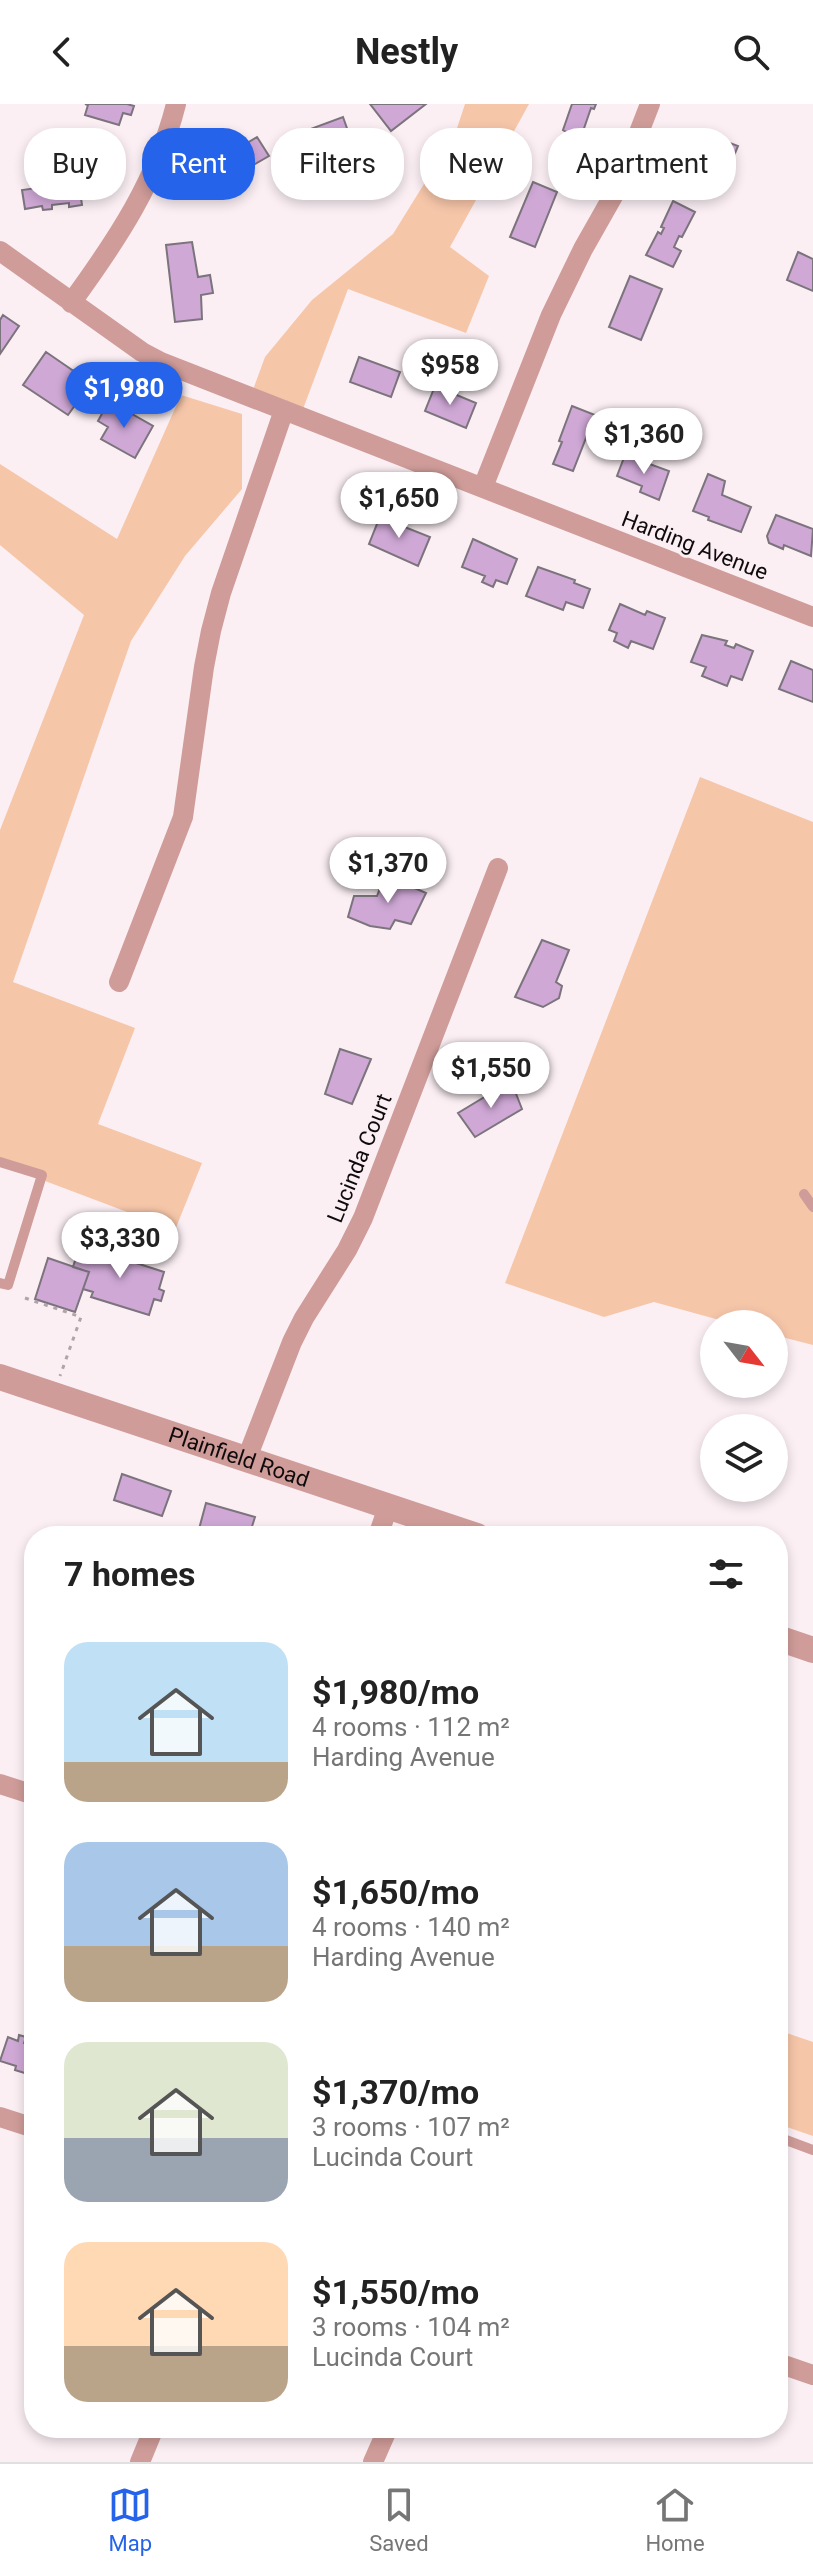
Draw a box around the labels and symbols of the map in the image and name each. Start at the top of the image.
pin: $958 [403,339,497,407]
pin: $1,980 [59,362,189,430]
pin: $1,360 [579,408,709,476]
pin: $1,650 [334,472,464,540]
street label: Harding Avenue [618,506,771,585]
pin: $1,370 [323,837,453,905]
pin: $1,550 [426,1042,556,1110]
street label: Lucinda Court [322,1090,397,1226]
pin: $3,330 [55,1212,185,1280]
north arrow [700,1310,788,1398]
street label: Plainfield Road [166,1422,312,1492]

